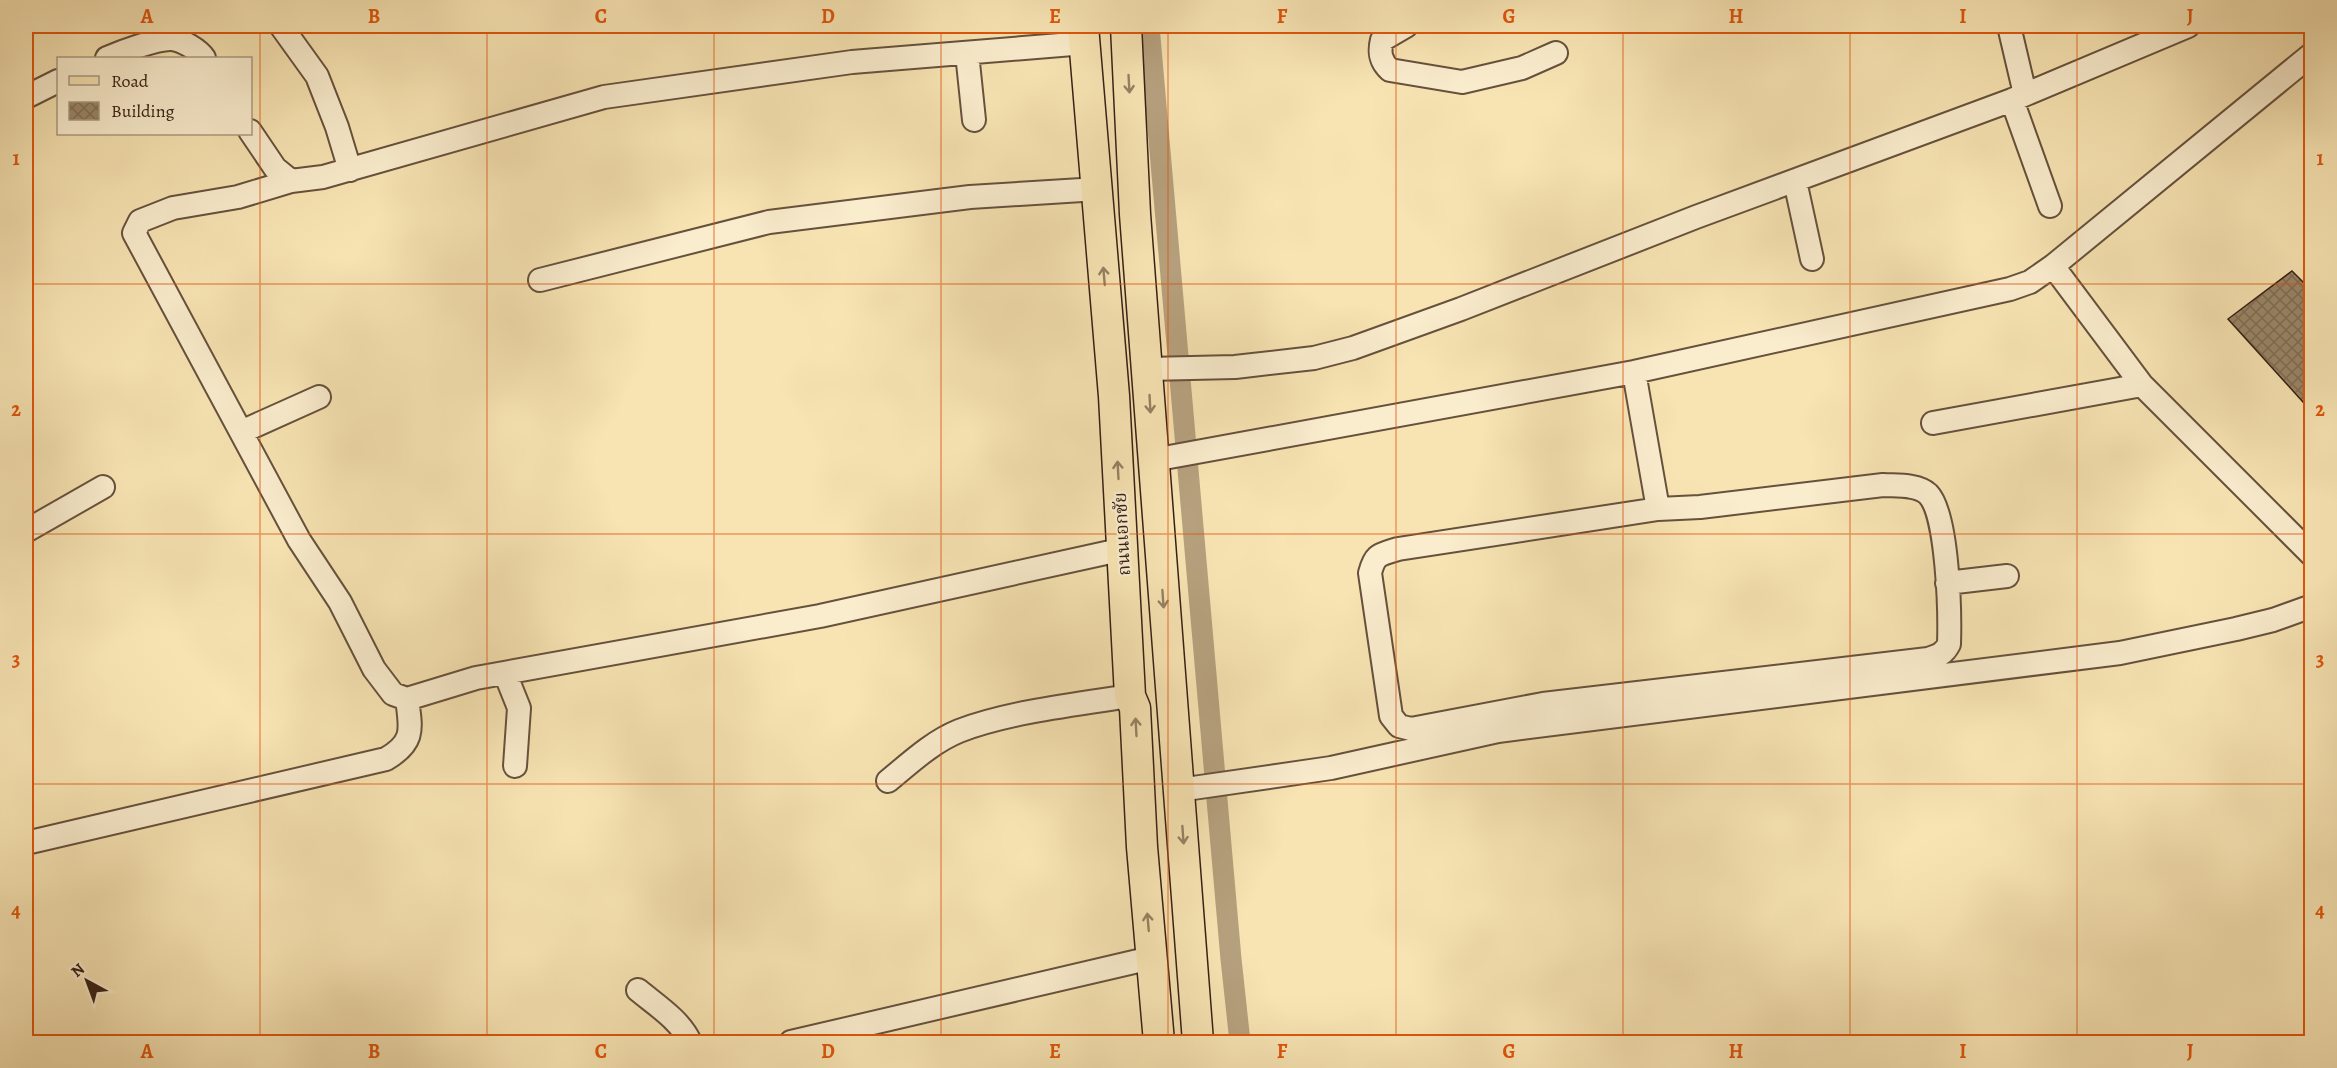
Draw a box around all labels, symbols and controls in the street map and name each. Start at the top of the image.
text: A [140,3,154,30]
text: B [368,3,380,30]
text: C [595,3,607,30]
text: D [821,3,835,30]
text: E [1049,3,1061,30]
text: F [1277,3,1288,30]
text: G [1502,3,1516,30]
text: H [1729,3,1744,30]
text: I [1959,3,1967,30]
text: J [2187,3,2194,30]
legend [57,57,252,135]
text: Road [111,69,149,93]
one-way arrow [1123,73,1134,93]
text: Building [111,99,175,123]
text: 1 [12,145,20,172]
text: 1 [2316,145,2324,172]
one-way arrow [1098,266,1109,286]
one-way arrow [1144,394,1155,414]
text: 2 [11,396,21,423]
text: 2 [2315,396,2325,423]
one-way arrow [1113,461,1124,481]
street label: ถนนเอกชัย [1108,492,1136,576]
one-way arrow [1158,588,1169,608]
text: 3 [12,646,20,673]
text: 3 [2316,646,2324,673]
one-way arrow [1130,717,1141,737]
one-way arrow [1177,824,1188,844]
text: 4 [11,897,21,924]
text: 4 [2315,897,2325,924]
one-way arrow [1142,912,1153,932]
north arrow [57,951,117,1011]
text: N [66,958,90,983]
text: A [140,1038,154,1065]
text: B [368,1038,380,1065]
text: C [595,1038,607,1065]
text: D [821,1038,835,1065]
text: E [1049,1038,1061,1065]
text: F [1277,1038,1288,1065]
text: G [1502,1038,1516,1065]
text: H [1729,1038,1744,1065]
text: I [1959,1038,1967,1065]
text: J [2187,1038,2194,1065]

